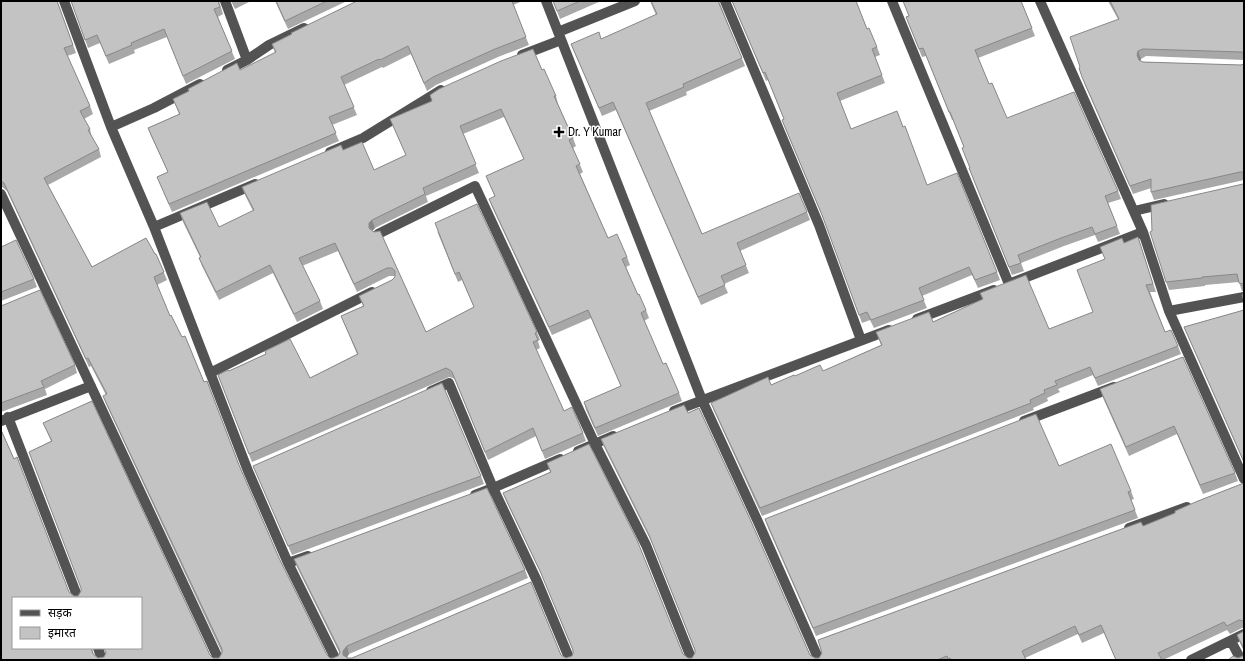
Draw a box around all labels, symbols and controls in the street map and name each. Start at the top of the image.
place label: Dr. Y Kumar [568,124,622,140]
marker: Dr. Y Kumar [553,126,565,138]
legend [12,597,142,649]
text: सड़क [48,605,73,621]
text: इमारत [48,625,77,641]

